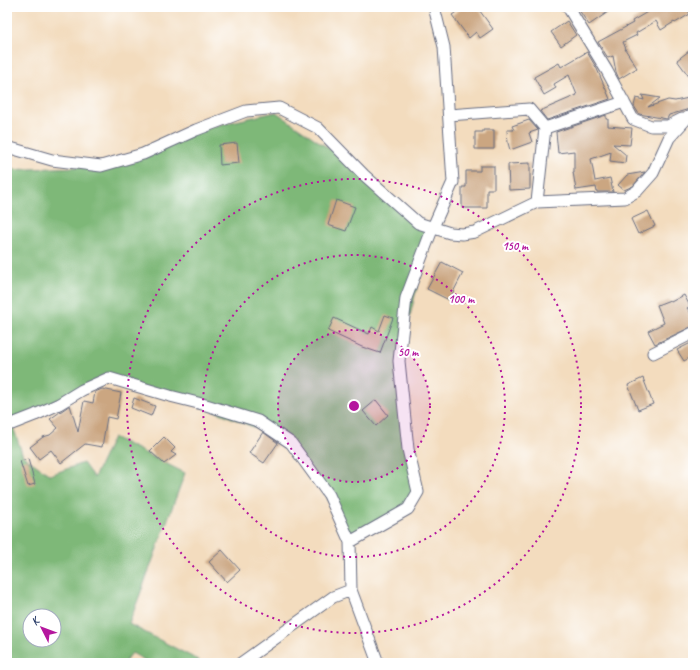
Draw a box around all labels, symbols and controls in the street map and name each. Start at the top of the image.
text: 150 m [502,238,529,254]
text: 100 m [448,291,475,307]
text: 50 m [398,344,419,360]
centre of rings [347,399,361,413]
north arrow [22,608,62,648]
text: K [27,613,43,628]

